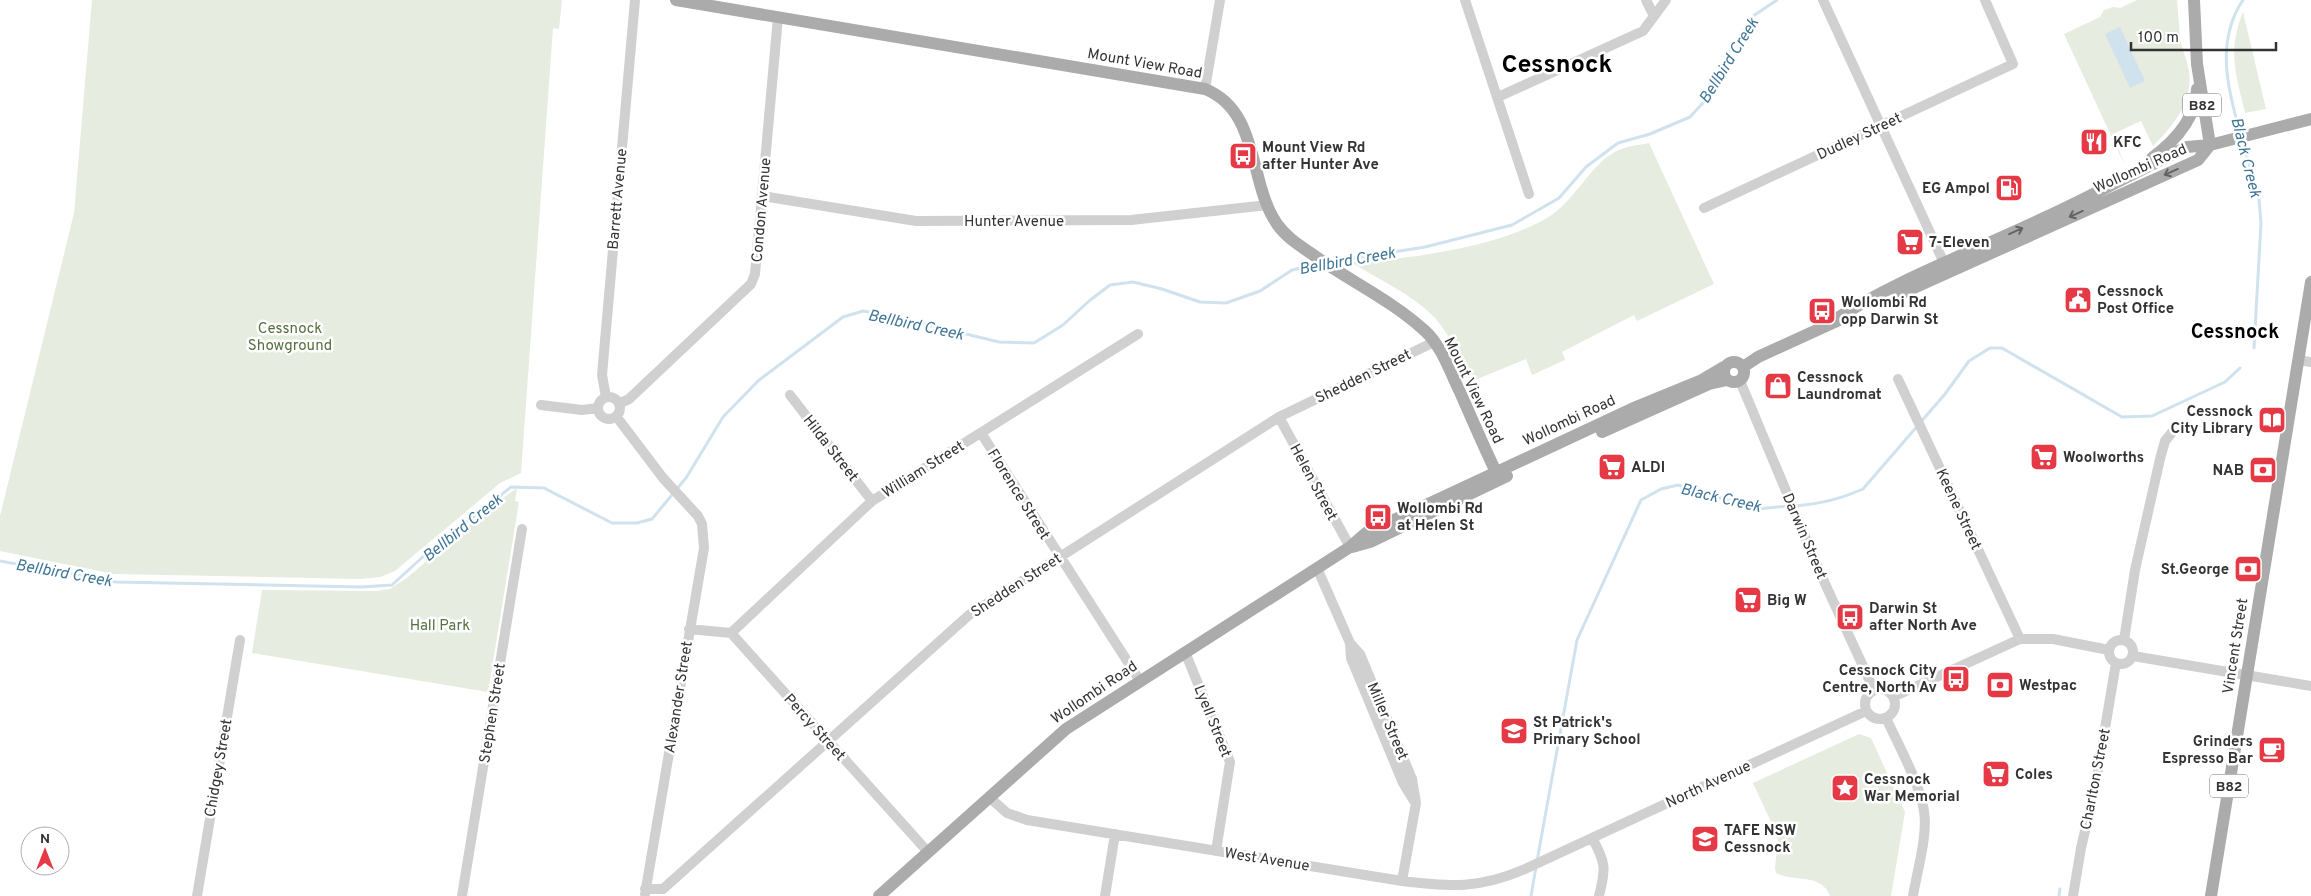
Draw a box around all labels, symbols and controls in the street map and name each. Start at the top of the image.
water label: Bellbird Creek [1695,14,1764,108]
scale bar [2131,20,2276,52]
text: 100 m [2138,29,2179,48]
street label: Mount View Road [1086,45,1204,84]
district label: Cessnock [1502,50,1612,82]
road number: B82 [2183,94,2221,116]
street label: Dudley Street [1814,109,1905,165]
water label: Black Creek [2225,115,2265,201]
restaurant icon: KFC [2079,127,2109,157]
place label: KFC [2113,134,2142,153]
place label: Mount View Rd after Hunter Ave [1262,139,1379,175]
street label: Wollombi Road [2091,140,2190,198]
bus stop icon: Mount View Rd after Hunter Ave [1228,141,1258,171]
street label: Barrett Avenue [605,148,632,250]
street label: Condon Avenue [748,157,777,263]
one-way arrow [2164,168,2179,178]
fuel station icon: EG Ampol [1994,173,2024,203]
place label: EG Ampol [1922,180,1990,199]
one-way arrow [2069,210,2084,220]
street label: Hunter Avenue [964,213,1064,232]
one-way arrow [2008,225,2023,235]
supermarket icon: 7-Eleven [1895,227,1925,257]
place label: 7-Eleven [1929,234,1990,253]
water label: Bellbird Creek [1298,244,1398,280]
place label: Cessnock Post Office [2097,283,2174,319]
public building icon: Cessnock Post Office [2063,285,2093,315]
place label: Wollombi Rd opp Darwin St [1841,294,1939,330]
bus stop icon: Wollombi Rd opp Darwin St [1807,296,1837,326]
water label: Bellbird Creek [866,306,966,346]
park label: Cessnock Showground [248,320,332,356]
district label: Cessnock [2191,320,2279,346]
street label: Mount View Road [1439,334,1507,447]
street label: Shedden Street [1313,346,1415,409]
place label: Cessnock Laundromat [1797,369,1882,405]
shop icon: Cessnock Laundromat [1763,371,1793,401]
street label: Wollombi Road [1520,392,1619,451]
place label: Cessnock City Library [2171,403,2253,439]
library icon: Cessnock City Library [2257,405,2287,435]
street label: Hilda Street [798,412,862,486]
street label: William Street [879,437,969,503]
street label: Helen Street [1285,441,1341,524]
supermarket icon: Woolworths [2029,442,2059,472]
street label: Florence Street [982,446,1053,544]
place label: Woolworths [2063,449,2144,468]
supermarket icon: ALDI [1597,452,1627,482]
bank icon: NAB [2248,455,2278,485]
place label: ALDI [1631,459,1665,478]
place label: NAB [2212,462,2244,481]
street label: Keene Street [1931,466,1985,553]
water label: Black Creek [1678,480,1764,518]
water label: Bellbird Creek [419,490,508,567]
street label: Darwin Street [1777,491,1830,583]
place label: Wollombi Rd at Helen St [1397,500,1483,536]
bus stop icon: Wollombi Rd at Helen St [1363,502,1393,532]
street label: Shedden Street [968,550,1066,623]
bank icon: St.George [2233,554,2263,584]
water label: Bellbird Creek [14,556,114,592]
place label: St.George [2161,561,2229,580]
supermarket icon: Big W [1733,585,1763,615]
place label: Big W [1767,592,1807,611]
street label: Vincent Street [2220,597,2253,696]
place label: Darwin St after North Ave [1869,600,1977,636]
bus stop icon: Darwin St after North Ave [1835,602,1865,632]
park label: Hall Park [410,617,470,636]
street label: Alexander Street [661,640,698,755]
street label: Wollombi Road [1048,657,1142,729]
street label: Stephen Street [476,662,511,765]
place label: Cessnock City Centre, North Av [1822,662,1937,698]
bus stop icon: Cessnock City Centre, North Av [1941,664,1971,694]
bank icon: Westpac [1985,670,2015,700]
place label: Westpac [2019,677,2077,696]
street label: Miller Street [1362,680,1412,763]
street label: Lyell Street [1188,683,1235,761]
street label: Percy Street [779,691,849,765]
place label: St Patrick's Primary School [1533,714,1641,750]
school or university icon: St Patrick's Primary School [1499,716,1529,746]
street label: Chidgey Street [202,718,237,819]
street label: Charlton Street [2077,727,2116,832]
place label: Grinders Espresso Bar [2162,733,2254,769]
cafe icon: Grinders Espresso Bar [2257,735,2287,765]
street label: North Avenue [1663,757,1754,813]
supermarket icon: Coles [1981,759,2011,789]
place label: Coles [2015,766,2053,785]
place label: Cessnock War Memorial [1864,771,1960,807]
place icon: Cessnock War Memorial [1830,773,1860,803]
road number: B82 [2210,774,2248,798]
place label: TAFE NSW Cessnock [1724,822,1796,858]
school or university icon: TAFE NSW Cessnock [1690,824,1720,854]
north arrow [20,826,70,876]
text: N [40,831,50,848]
street label: West Avenue [1223,844,1311,877]

